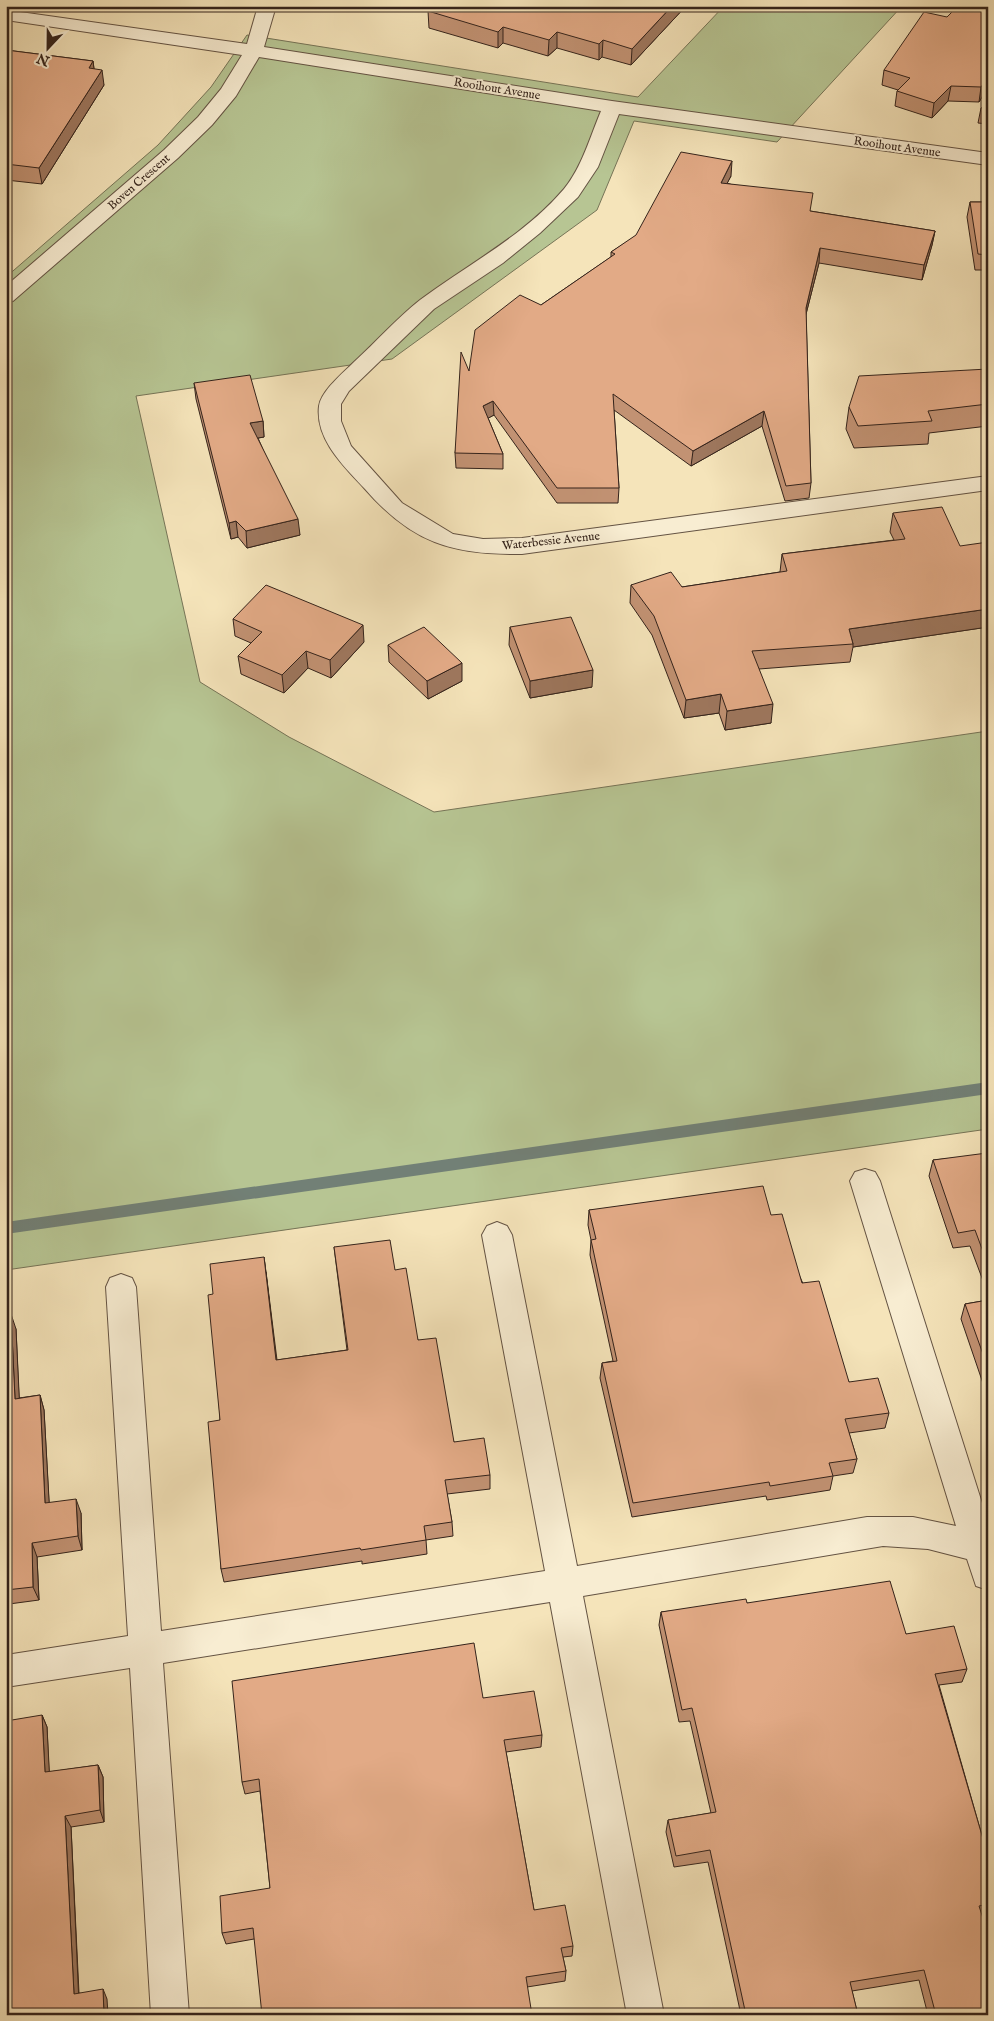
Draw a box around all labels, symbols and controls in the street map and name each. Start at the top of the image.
north arrow [22,22,72,72]
text: N [35,49,53,70]
street label: Rooihout Avenue [453,75,542,103]
street label: Rooihout Avenue [853,133,942,161]
street label: Boven Crescent [105,151,173,213]
street label: Waterbessie Avenue [501,528,601,554]

